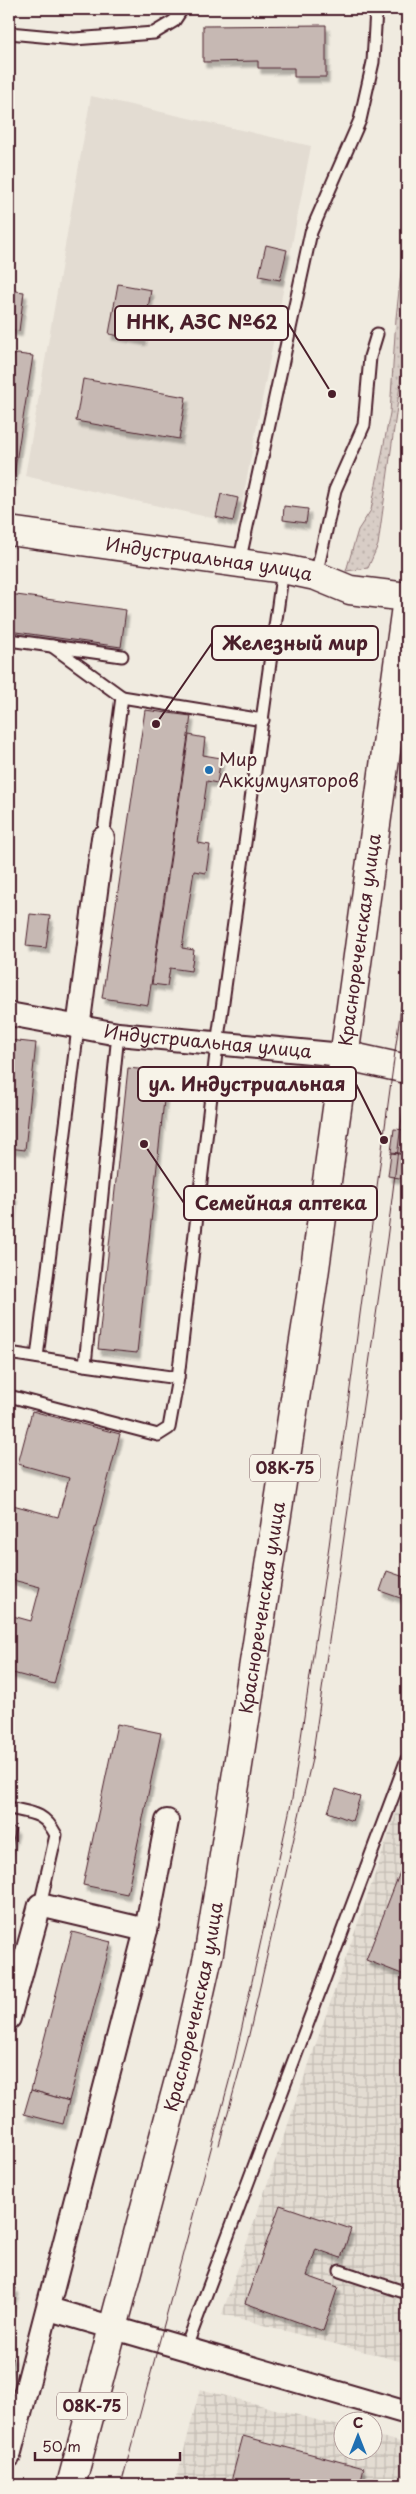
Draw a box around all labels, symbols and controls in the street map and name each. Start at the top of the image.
callout: ННК, АЗС №62 [115,306,288,340]
text: ННК, АЗС №62 [126,307,278,335]
street label: Индустриальная улица [104,530,316,587]
callout: Железный мир [212,626,378,660]
text: Железный мир [222,628,368,656]
place label: Мир Аккумуляторов [219,745,359,793]
marker: Мир Аккумуляторов [203,764,215,776]
street label: Краснореченская улица [331,831,387,1048]
street label: Индустриальная улица [102,1017,314,1064]
callout: ул. Индустриальная [138,1067,356,1101]
text: ул. Индустриальная [148,1069,346,1097]
callout: Семейная аптека [184,1186,377,1220]
text: Семейная аптека [195,1188,367,1216]
road number: 08К-75 [250,1455,320,1482]
street label: Краснореченская улица [231,1499,291,1715]
street label: Краснореченская улица [156,1899,229,2114]
road number: 08К-75 [57,2392,127,2420]
north arrow [334,2412,384,2462]
text: С [353,2412,363,2433]
scale bar [35,2429,180,2461]
text: 50 m [42,2434,81,2457]

